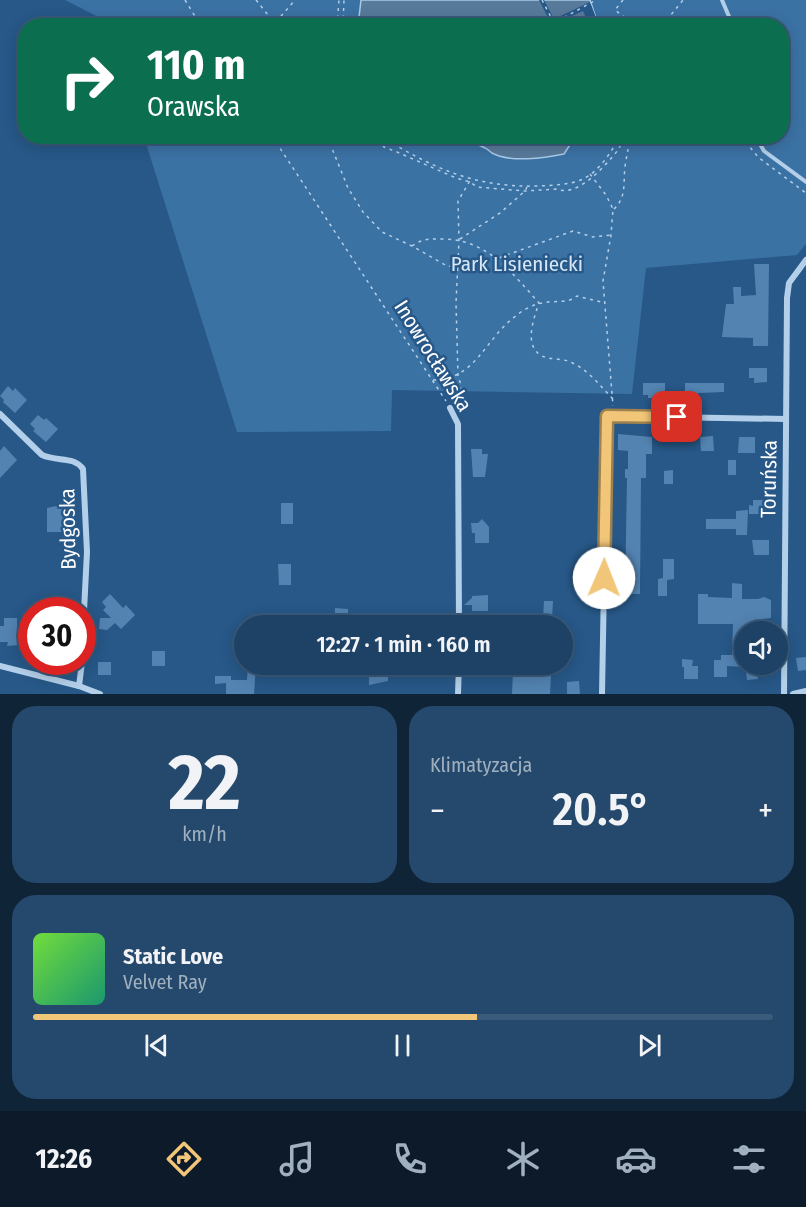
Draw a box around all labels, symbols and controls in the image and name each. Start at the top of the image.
text: 110 m [147,40,246,90]
icon: right [48,42,126,120]
text: Orawska [147,91,240,123]
park label: Park Lisieniecki [451,251,583,277]
street label: Inowrocławska [388,295,478,417]
pin [651,391,702,442]
icon: arrive [660,400,693,433]
street label: Toruńska [755,440,783,518]
street label: Bydgoska [54,488,82,570]
position arrow [572,546,636,610]
speed limit sign: 30 [18,597,96,675]
map controls [734,621,788,675]
button: sound [734,621,788,675]
text: 12:27 · 1 min · 160 m [316,631,491,658]
text: 22 [168,736,241,830]
text: Klimatyzacja [430,753,532,777]
text: 20.5° [552,783,650,837]
text: − [430,791,445,831]
text: + [758,791,773,831]
text: km/h [182,822,227,846]
text: Static Love [123,943,223,970]
text: Velvet Ray [123,970,207,994]
icon: previous [140,1029,173,1062]
icon: pause [386,1029,419,1062]
icon: next [633,1029,666,1062]
icon: directions [163,1138,205,1180]
icon: music [276,1138,318,1180]
icon: phone [389,1138,431,1180]
icon: climate [502,1138,544,1180]
icon: car [615,1138,657,1180]
icon: filters [728,1138,770,1180]
text: 12:26 [36,1143,92,1175]

